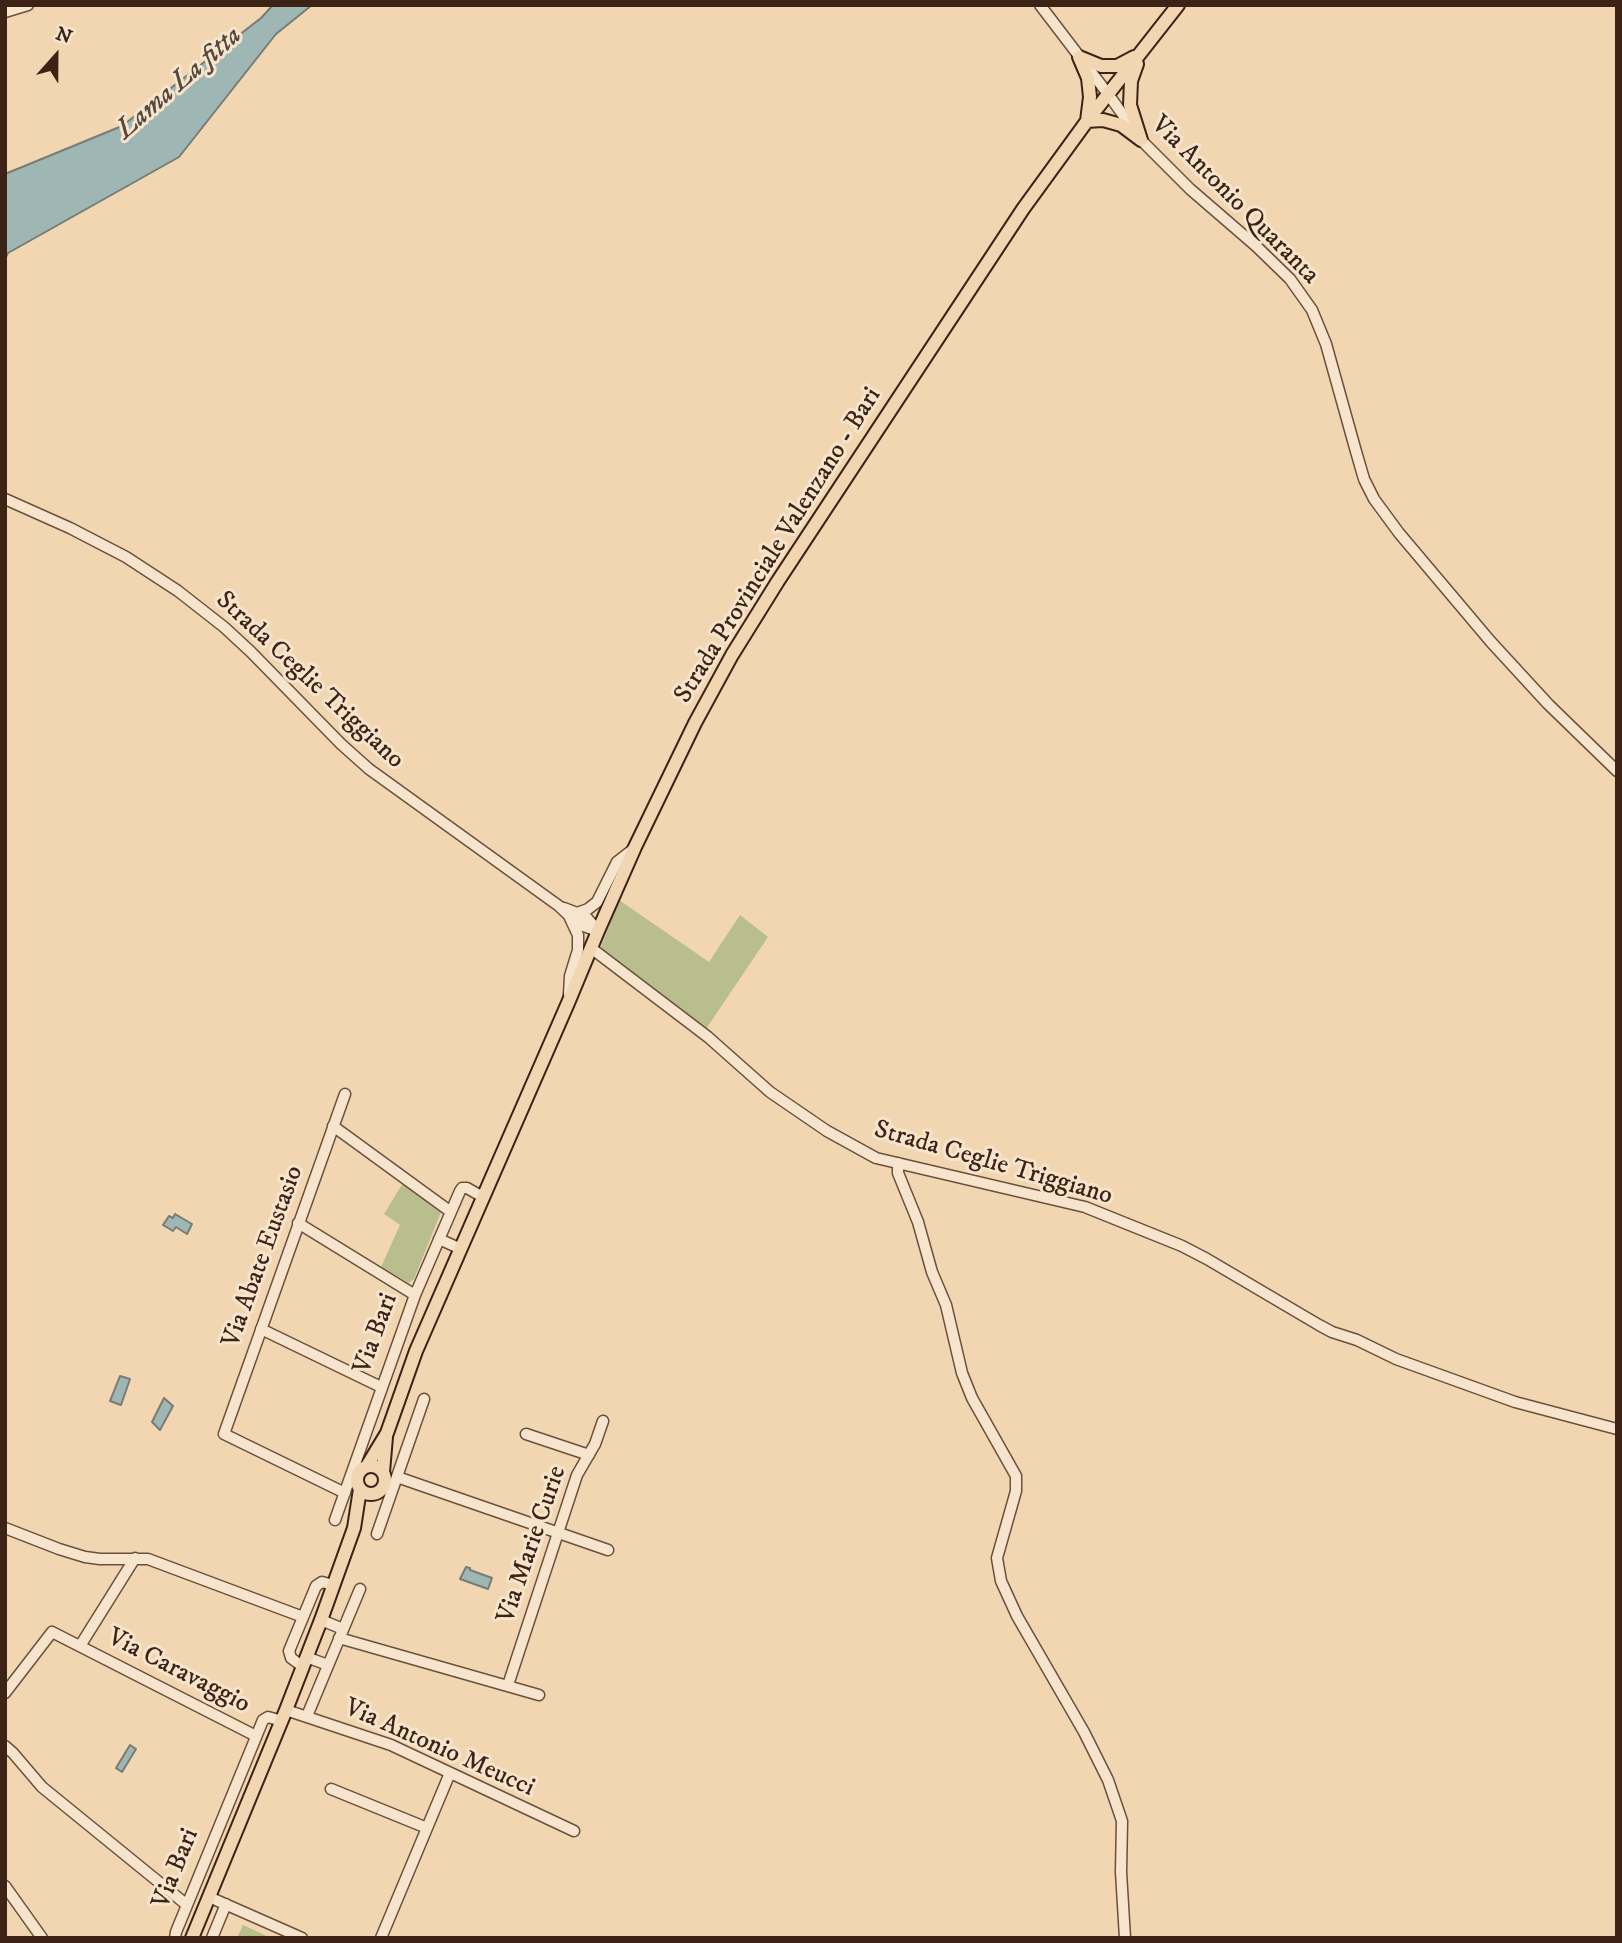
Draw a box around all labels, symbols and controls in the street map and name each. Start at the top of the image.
water label: Lama La fitta [110,20,250,148]
north arrow [21,21,91,91]
text: N [52,22,75,49]
street label: Via Antonio Quaranta [1143,110,1325,292]
street label: Strada Provinciale Valenzano - Bari [669,382,889,710]
street label: Strada Ceglie Triggiano [208,586,410,776]
street label: Strada Ceglie Triggiano [870,1115,1116,1213]
street label: Via Abate Eustasio [217,1162,311,1352]
street label: Via Bari [348,1289,406,1379]
street label: Via Marie Curie [492,1462,574,1628]
street label: Via Caravaggio [102,1623,254,1721]
street label: Via Antonio Meucci [339,1693,539,1805]
street label: Via Bari [147,1824,207,1914]

